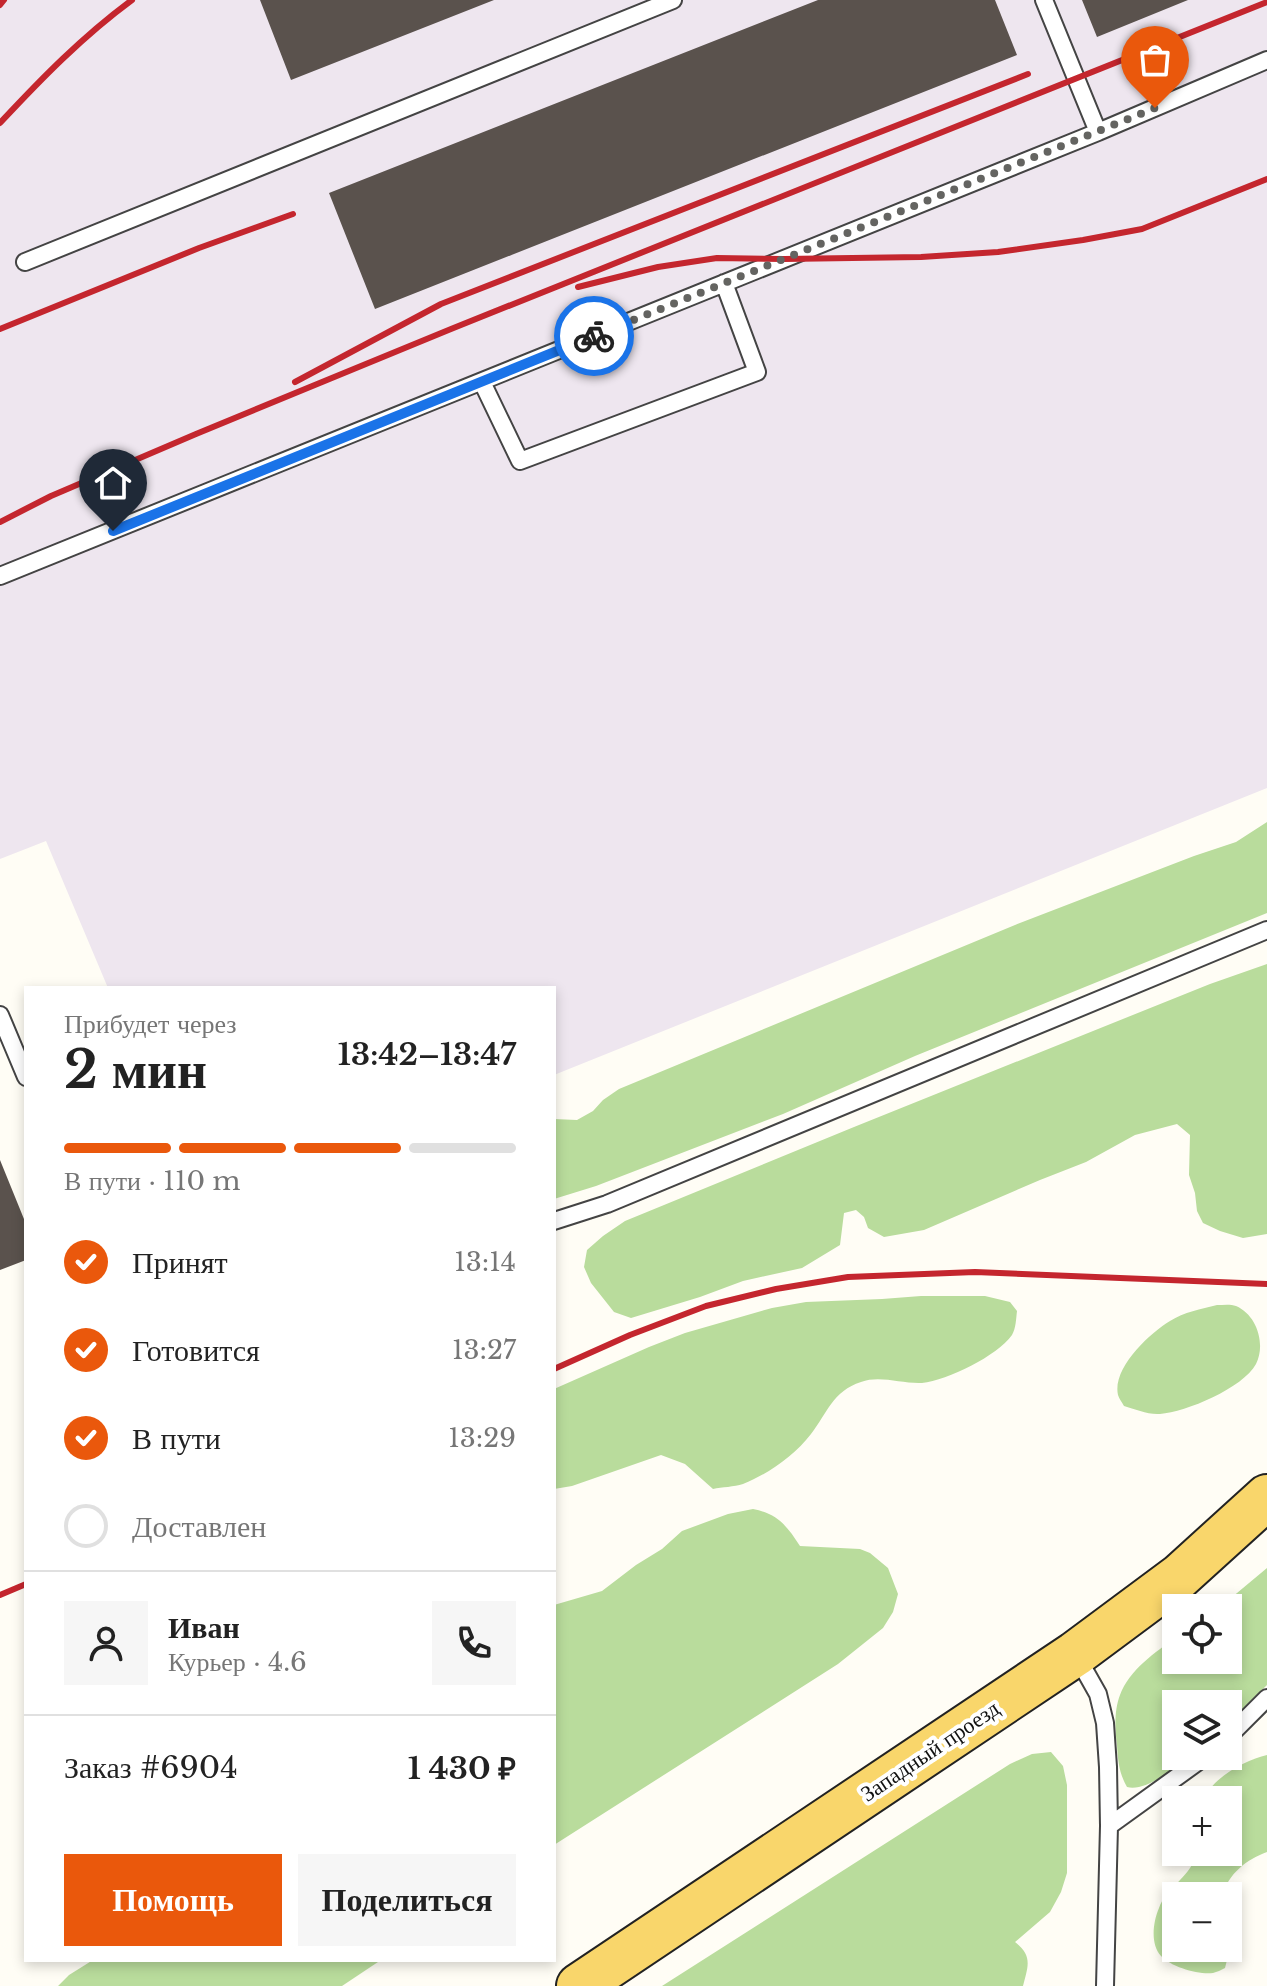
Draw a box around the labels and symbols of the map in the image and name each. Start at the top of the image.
pin [1121,26,1189,108]
courier [554,296,634,376]
pin [79,449,147,531]
street label: Западный проезд [856,1695,1004,1807]

